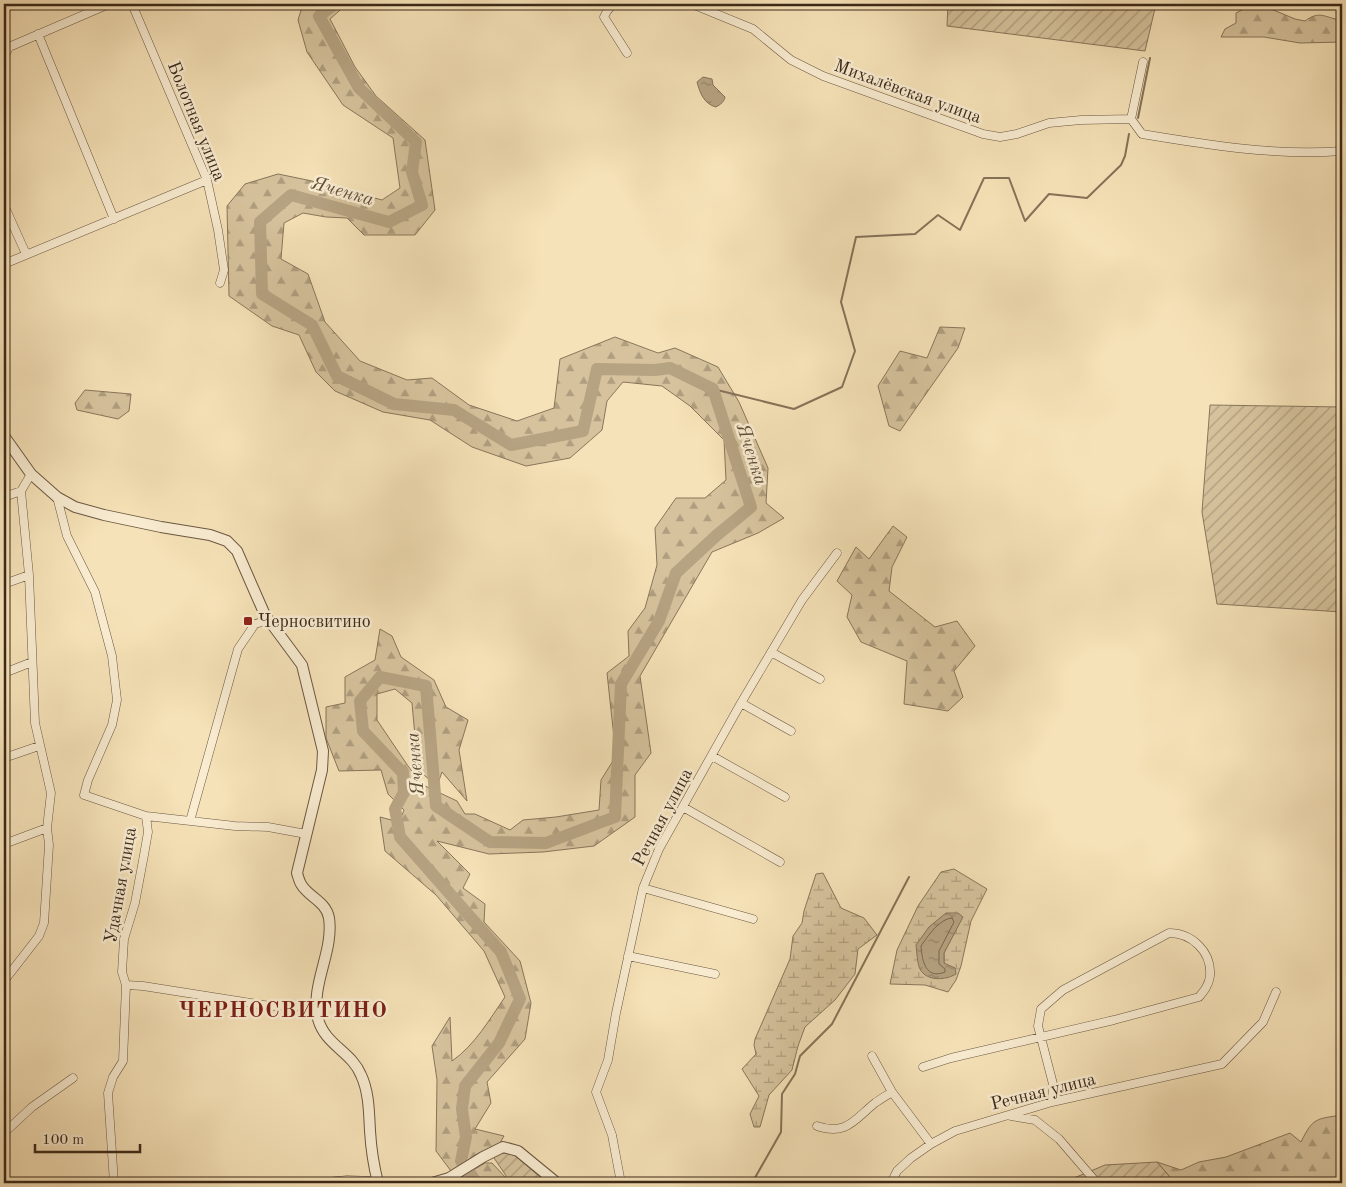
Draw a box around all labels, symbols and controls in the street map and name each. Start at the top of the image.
street label: Михалёвская улица [832,57,984,127]
street label: Болотная улица [164,59,228,184]
water label: Яченка [309,174,376,210]
water label: Яченка [732,421,770,488]
place label: Черносвитино [258,613,371,631]
marker: Черносвитино [242,615,254,627]
water label: Яченка [404,731,429,796]
street label: Речная улица [630,766,696,869]
street label: Удачная улица [102,826,140,945]
district label: ЧЕРНОСВИТИНО [178,1000,388,1022]
street label: Речная улица [989,1070,1098,1114]
scale bar [35,1122,140,1154]
text: 100 m [42,1133,84,1148]

